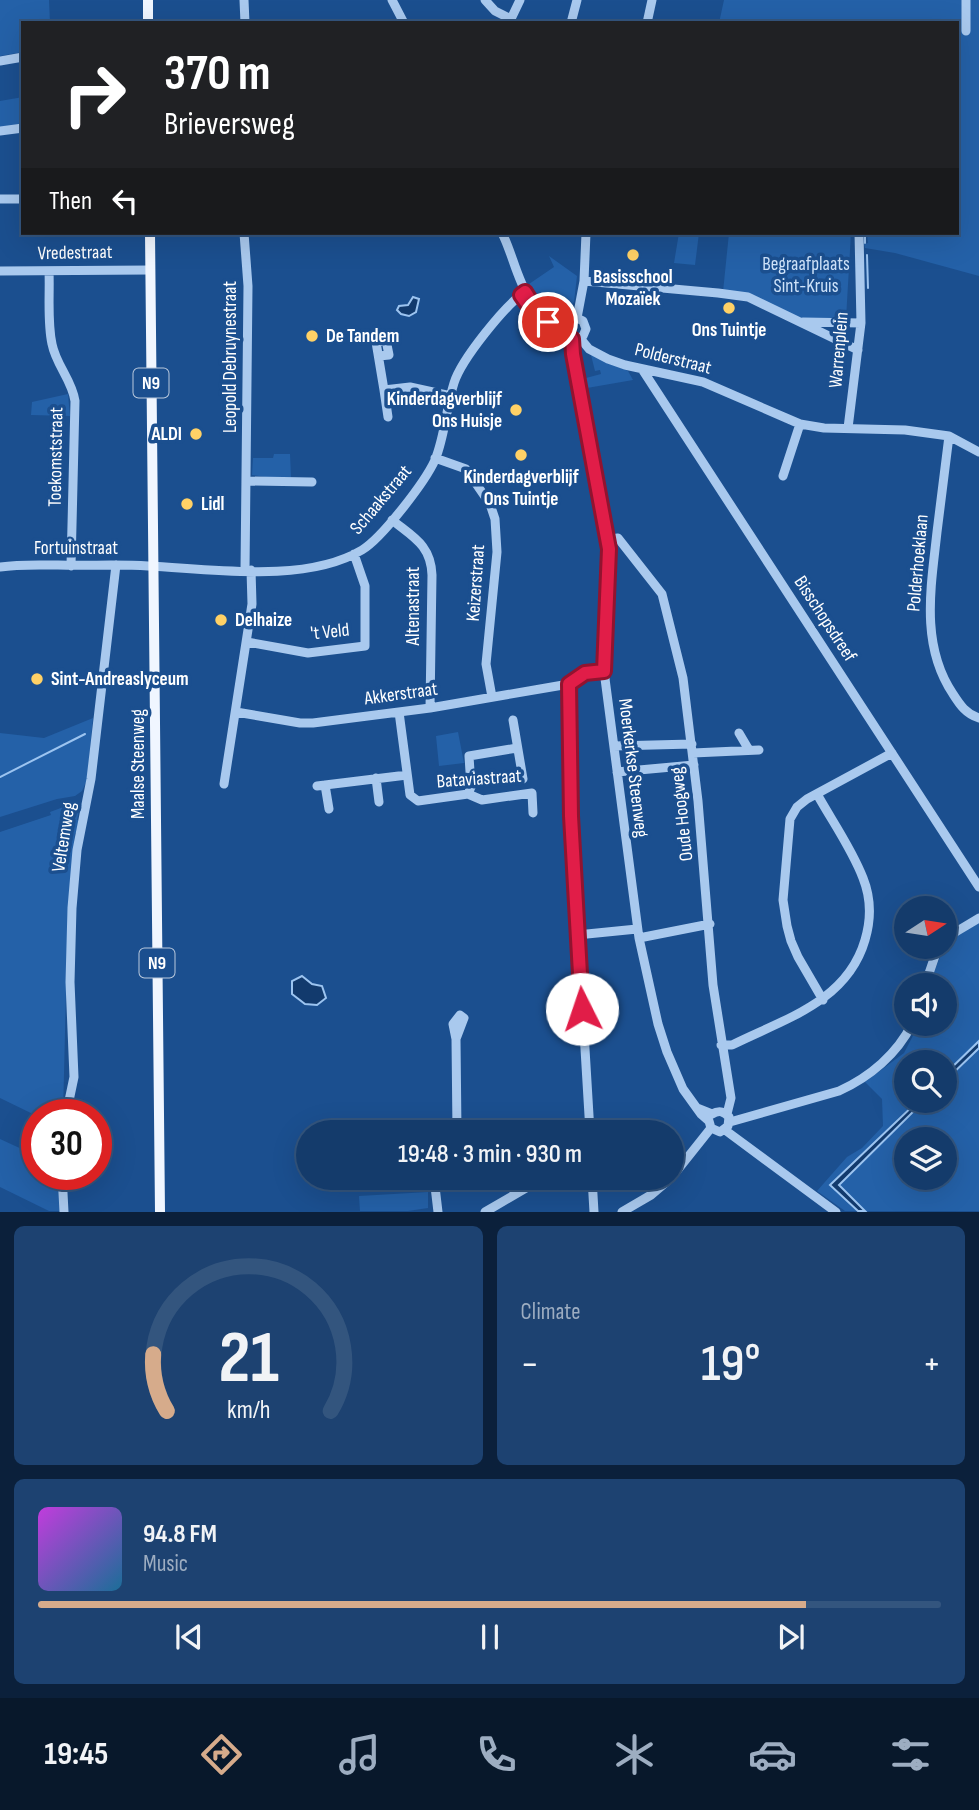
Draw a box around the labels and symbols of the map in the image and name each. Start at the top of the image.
street label: Vredestraat [37,241,113,265]
marker: Basisschool Mozaïek [625,247,641,263]
park label: Begraafplaats Sint-Kruis [762,253,850,298]
place label: Basisschool Mozaïek [593,266,673,311]
street label: Leopold Debruynestraat [219,281,242,433]
pin [518,292,578,352]
marker: Ons Tuintje [721,300,737,316]
street label: Warrenplein [824,311,854,389]
place label: Ons Tuintje [692,319,766,342]
place label: De Tandem [326,325,399,348]
marker: De Tandem [304,328,320,344]
street label: Polderstraat [632,338,714,380]
road number: N9 [134,368,168,398]
place label: Kinderdagverblijf Ons Huisje [387,388,503,433]
marker: Kinderdagverblijf Ons Huisje [508,402,524,418]
street label: Toekomststraat [44,407,68,507]
place label: ALDI [150,423,182,446]
marker: ALDI [188,426,204,442]
marker: Kinderdagverblijf Ons Tuintje [513,447,529,463]
street label: Schaakstraat [345,460,417,539]
place label: Kinderdagverblijf Ons Tuintje [463,466,580,511]
place label: Lidl [201,493,224,516]
marker: Lidl [179,496,195,512]
street label: Polderhoeklaan [902,513,934,613]
street label: Fortuinstraat [34,537,118,560]
street label: Keizerstraat [462,544,490,622]
street label: Altenastraat [402,566,425,646]
street label: Bisschopsdreef [789,572,861,667]
place label: Delhaize [235,609,292,632]
marker: Delhaize [213,612,229,628]
street label: 't Veld [309,619,351,645]
place label: Sint-Andreaslyceum [51,668,189,691]
marker: Sint-Andreaslyceum [29,671,45,687]
street label: Akkerstraat [362,677,439,711]
street label: Moerkerkse Steenweg [613,697,653,839]
street label: Maalse Steenweg [127,709,150,819]
street label: Bataviastraat [436,765,522,793]
street label: Oude Hoogweg [666,765,698,862]
street label: Veltemweg [47,800,81,874]
north arrow [894,896,957,959]
road number: N9 [140,948,174,978]
position arrow [545,972,619,1046]
speed limit sign: 30 [21,1099,112,1190]

